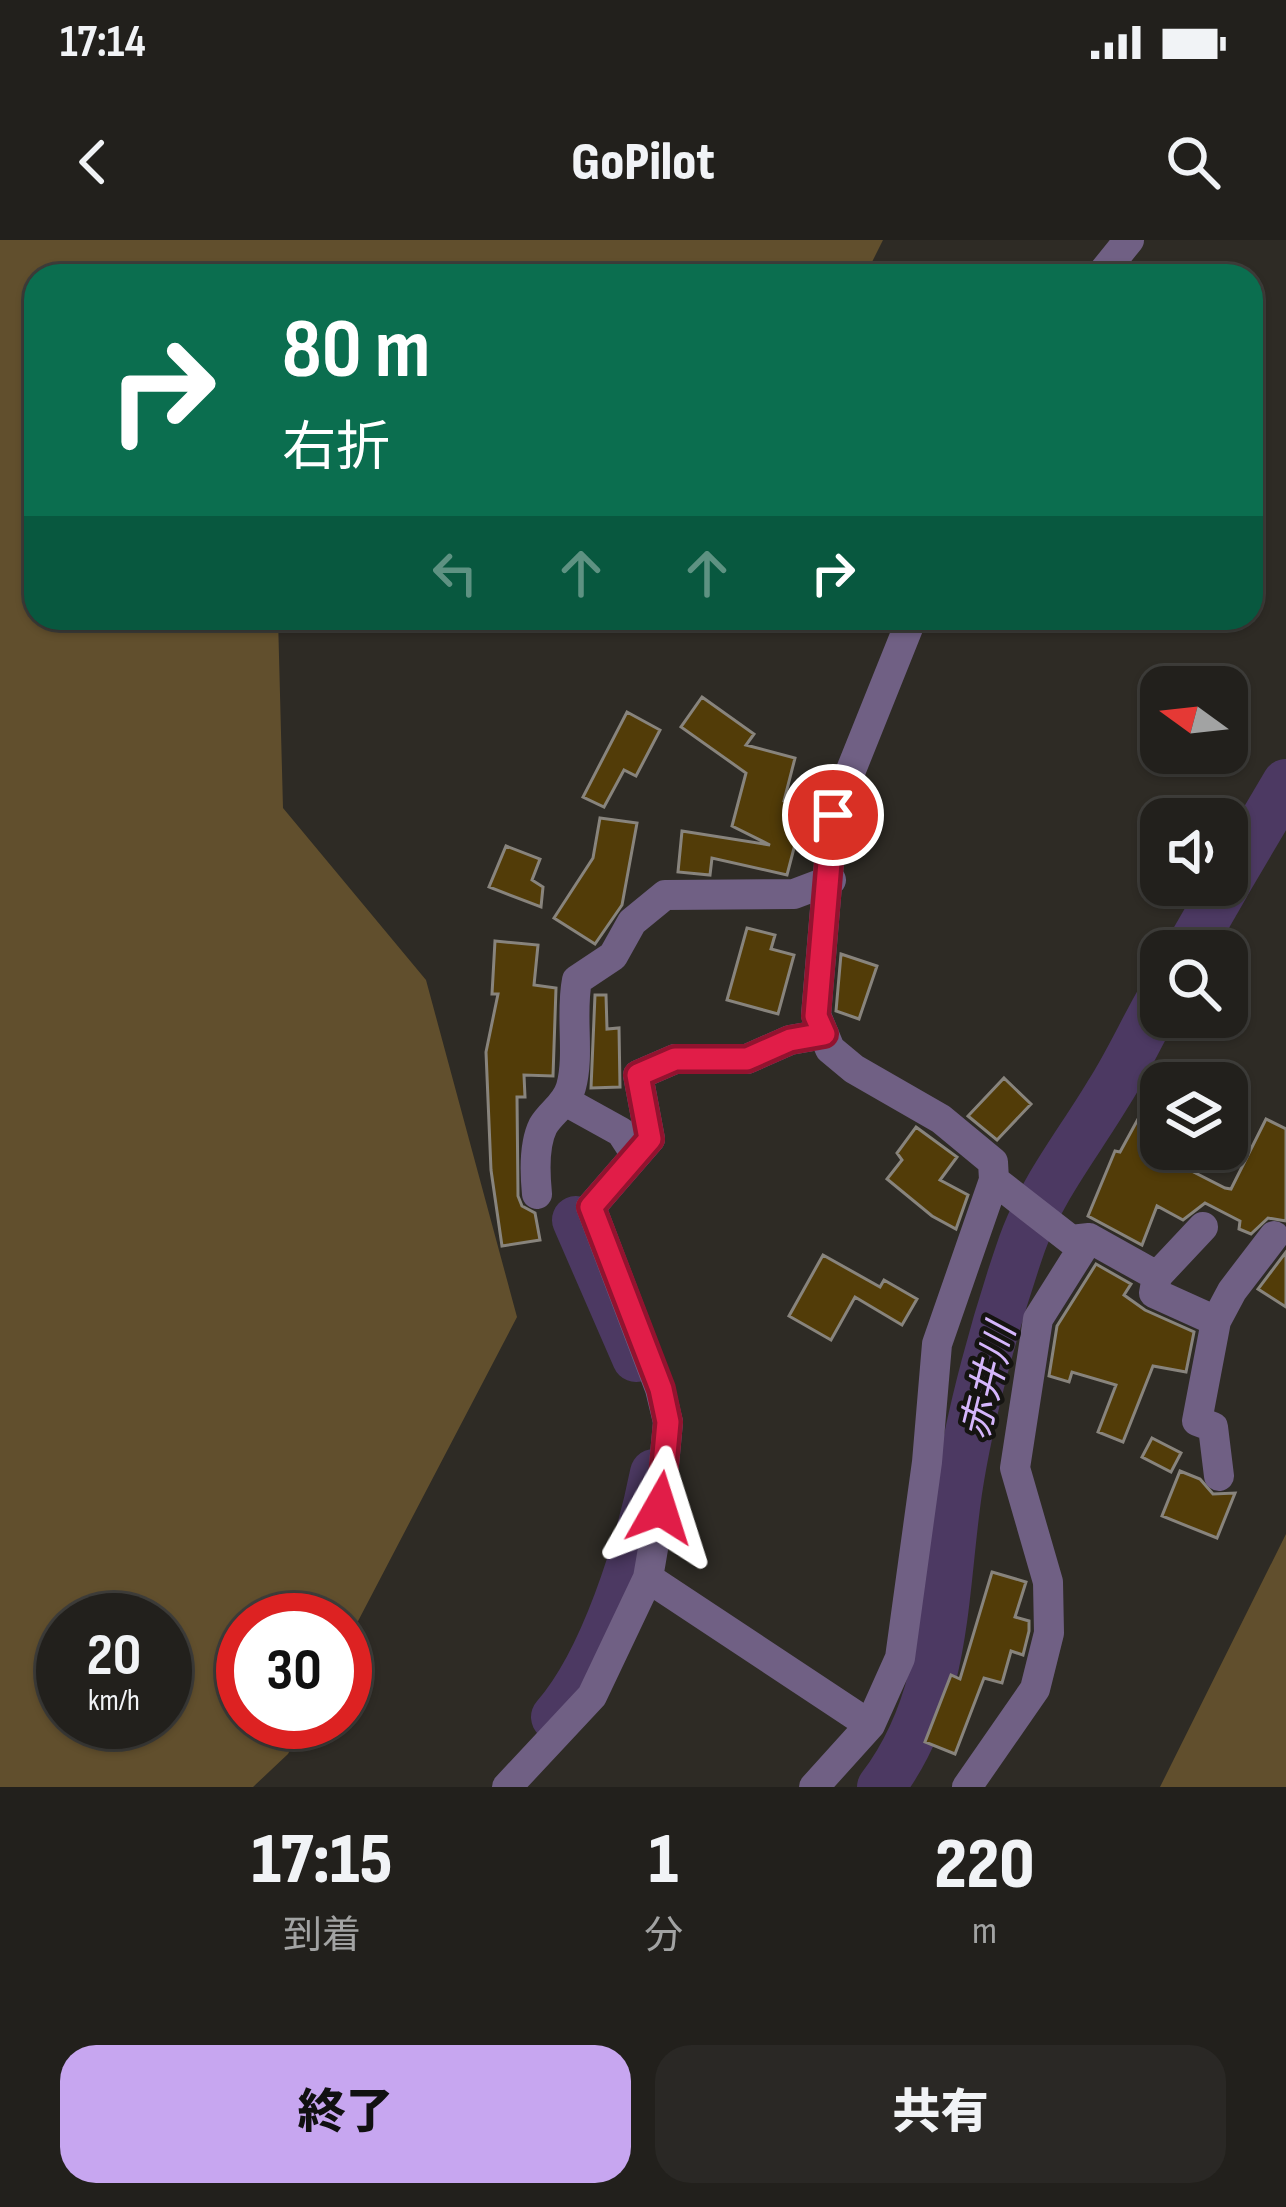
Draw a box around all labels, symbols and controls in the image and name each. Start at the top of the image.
text: 17:14 [60,15,146,70]
icon: back [60,129,126,195]
icon: search [1160,129,1226,195]
text: GoPilot [571,130,715,195]
text: 80 m [282,300,430,401]
icon: right [84,312,240,468]
text: 右折 [282,416,390,481]
icon: left [422,540,488,606]
icon: ahead [548,540,614,606]
icon: ahead [674,540,740,606]
icon: right [800,540,866,606]
north arrow [1140,666,1248,774]
map controls [1140,666,1248,1170]
pin [782,764,884,866]
icon: arrive [800,782,866,848]
button: sound [1140,798,1248,906]
button: search [1140,930,1248,1038]
button: layers [1140,1062,1248,1170]
water label: 赤井川 [952,1315,1027,1444]
position arrow [597,1445,723,1571]
speed limit sign: 30 [216,1593,372,1749]
text: 20 [87,1620,141,1692]
text: km/h [88,1683,140,1719]
text: 17:15 [252,1817,392,1904]
text: 1 [649,1817,678,1904]
text: 220 [934,1822,1034,1909]
text: m [972,1908,997,1955]
text: 到着 [283,1913,361,1960]
text: 分 [644,1913,683,1960]
button: 終了 [60,2045,631,2183]
button: 共有 [655,2045,1226,2183]

